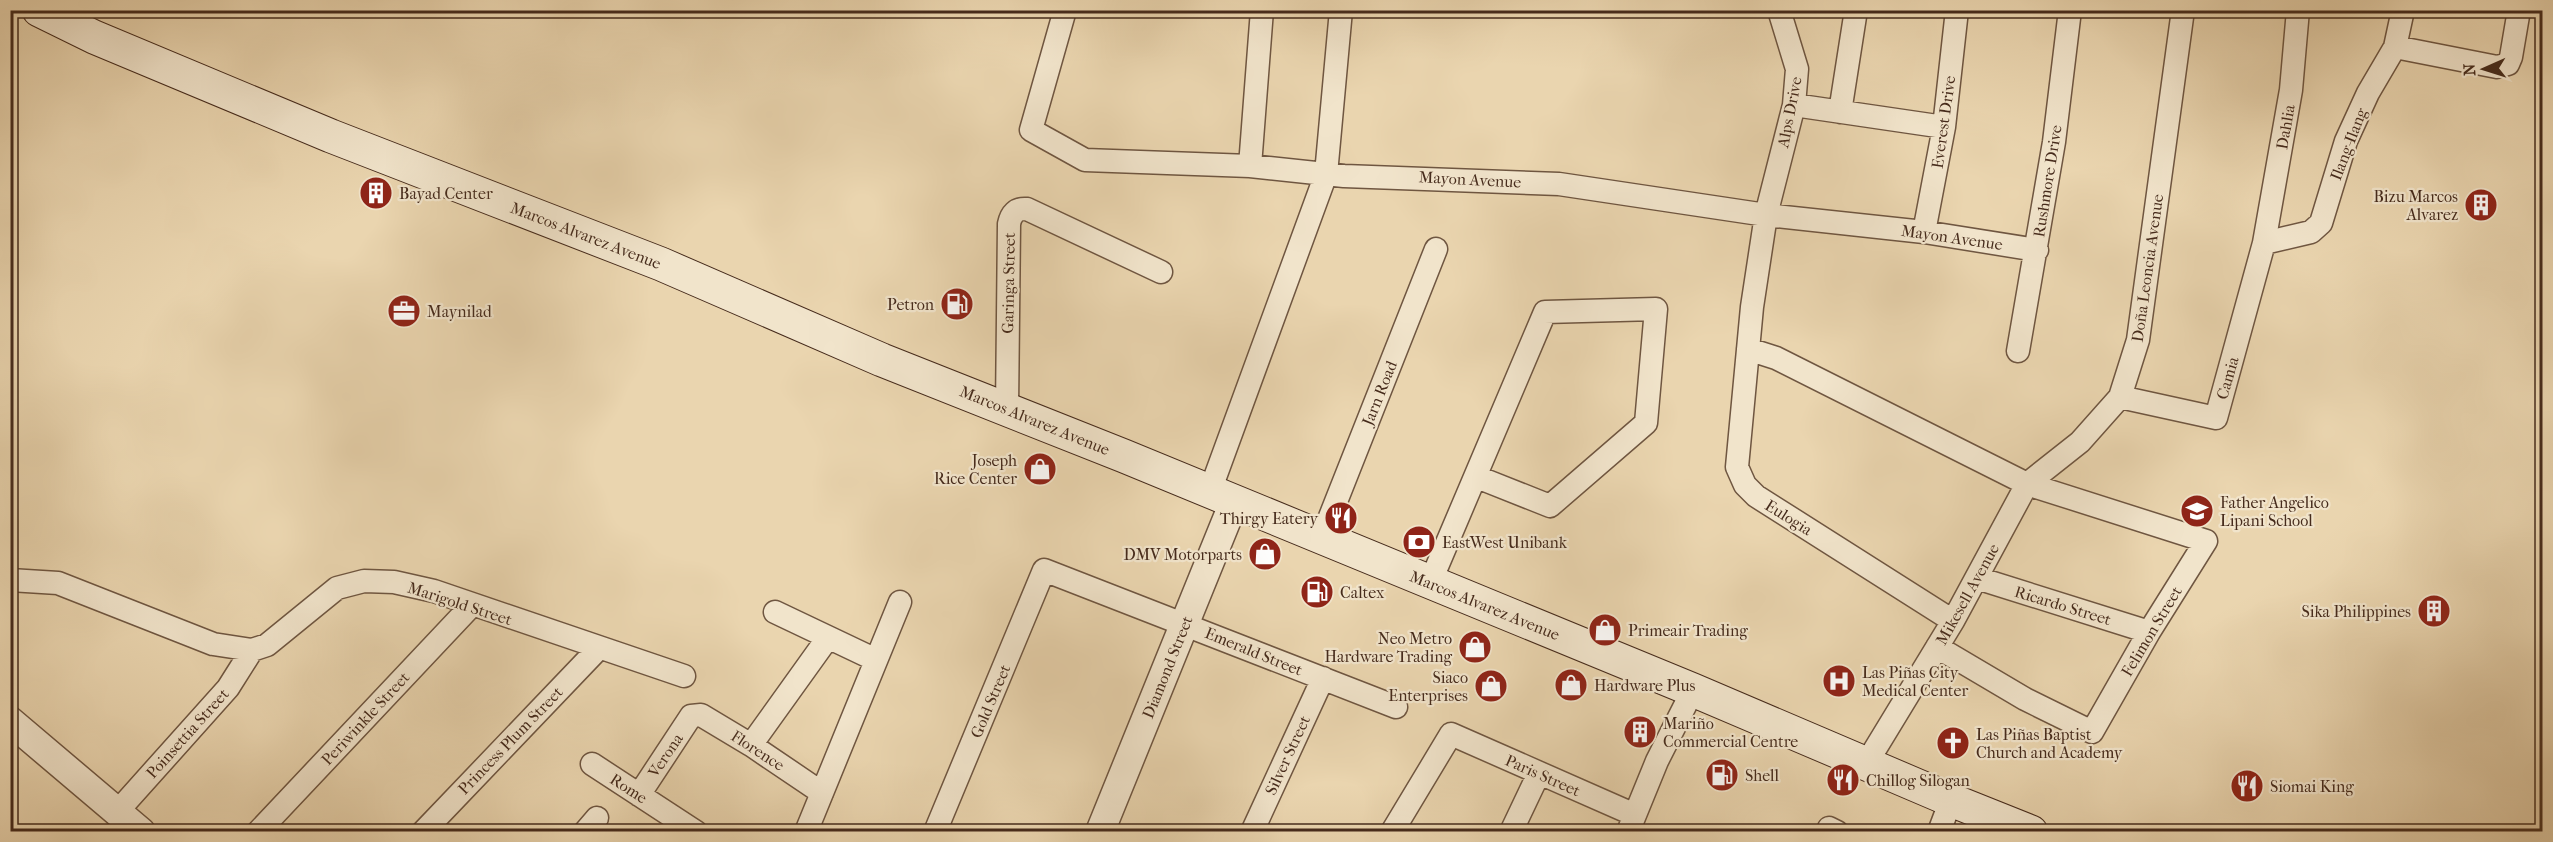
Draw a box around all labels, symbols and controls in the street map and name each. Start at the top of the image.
north arrow [2454,39,2514,99]
text: N [2460,62,2479,76]
street label: Everest Drive [1928,74,1959,170]
street label: Alps Drive [1773,75,1806,150]
street label: Dahlia [2272,103,2299,151]
street label: Ilang-Ilang [2326,105,2371,183]
street label: Rushmore Drive [2029,123,2066,239]
street label: Mayon Avenue [1418,167,1522,192]
building icon: Bayad Center [358,175,394,211]
place label: Bayad Center [399,184,493,203]
place label: Bizu Marcos Alvarez [2373,187,2458,224]
building icon: Bizu Marcos Alvarez [2463,187,2499,223]
street label: Doña Leoncia Avenue [2128,193,2167,343]
street label: Marcos Alvarez Avenue [508,198,664,273]
street label: Mayon Avenue [1900,221,2004,254]
street label: Garinga Street [998,232,1019,334]
fuel station icon: Petron [939,286,975,322]
office icon: Maynilad [386,293,422,329]
place label: Petron [887,295,935,314]
place label: Maynilad [427,302,492,321]
street label: Camia [2212,354,2243,402]
street label: Jarn Road [1357,358,1401,430]
street label: Marcos Alvarez Avenue [957,382,1113,459]
place label: Joseph Rice Center [934,451,1017,488]
shop icon: Joseph Rice Center [1022,451,1058,487]
school or university icon: Father Angelico Lipani School [2179,493,2215,529]
place label: Father Angelico Lipani School [2220,493,2329,530]
street label: Eulogia [1762,496,1816,540]
restaurant icon: Thirgy Eatery [1323,500,1359,536]
place label: Thirgy Eatery [1220,509,1318,528]
bank icon: EastWest Unibank [1401,524,1437,560]
place label: EastWest Unibank [1442,533,1568,552]
shop icon: DMV Motorparts [1247,536,1283,572]
street label: Mikesell Avenue [1932,540,2003,648]
place label: DMV Motorparts [1124,545,1242,564]
street label: Marcos Alvarez Avenue [1407,567,1563,644]
fuel station icon: Caltex [1299,574,1335,610]
street label: Marigold Street [405,578,515,629]
street label: Ricardo Street [2012,582,2114,629]
place label: Caltex [1340,583,1385,602]
street label: Felimon Street [2117,583,2186,680]
building icon: Sika Philippines [2416,593,2452,629]
place label: Sika Philippines [2301,602,2411,621]
shop icon: Primeair Trading [1587,612,1623,648]
street label: Diamond Street [1138,613,1197,721]
place label: Primeair Trading [1628,621,1748,640]
street label: Emerald Street [1202,623,1306,680]
place label: Neo Metro Hardware Trading [1324,629,1452,666]
shop icon: Neo Metro Hardware Trading [1457,629,1493,665]
street label: Gold Street [966,661,1015,741]
hospital icon: Las Piñas City Medical Center [1821,663,1857,699]
place label: Las Piñas City Medical Center [1862,663,1968,700]
shop icon: Hardware Plus [1553,667,1589,703]
street label: Periwinkle Street [317,668,414,769]
place label: Siaco Enterprises [1388,668,1468,705]
shop icon: Siaco Enterprises [1473,668,1509,704]
place label: Hardware Plus [1594,676,1695,695]
street label: Princess Plum Street [454,682,567,798]
street label: Poinsettia Street [142,684,233,782]
street label: Silver Street [1261,712,1314,798]
building icon: Mariño Commercial Centre [1622,714,1658,750]
place label: Mariño Commercial Centre [1663,714,1798,751]
church icon: Las Piñas Baptist Church and Academy [1935,725,1971,761]
place label: Las Piñas Baptist Church and Academy [1976,725,2123,762]
street label: Florence [727,726,788,775]
street label: Verona [643,729,687,782]
street label: Paris Street [1502,751,1583,801]
fuel station icon: Shell [1704,757,1740,793]
restaurant icon: Chillog Silogan [1825,762,1861,798]
place label: Shell [1745,766,1779,785]
restaurant icon: Siomai King [2229,768,2265,804]
street label: Rome [607,769,651,807]
place label: Chillog Silogan [1866,771,1971,790]
place label: Siomai King [2270,777,2354,796]

